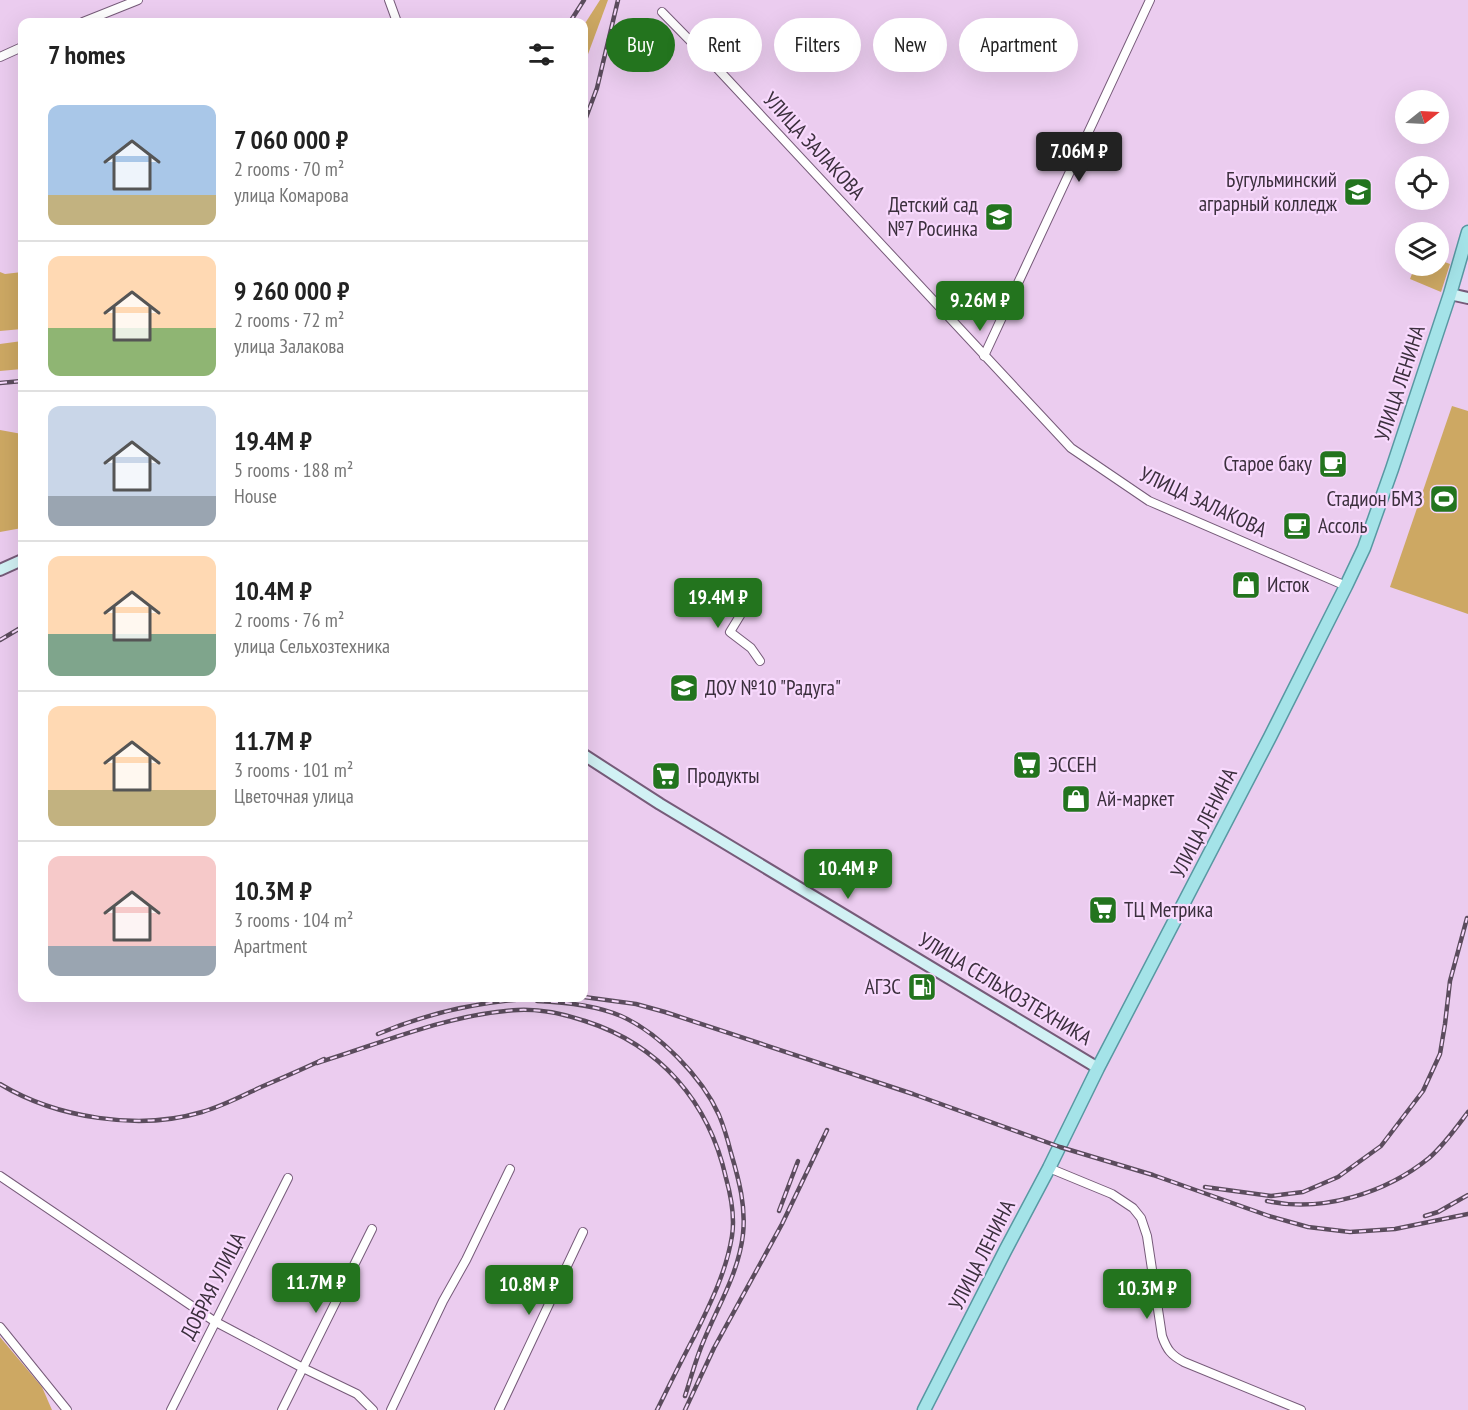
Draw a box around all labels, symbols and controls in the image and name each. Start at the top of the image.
chip: Buy [606,18,675,72]
chip: Rent [687,18,762,72]
chip: Filters [774,18,861,72]
chip: New [873,18,947,72]
chip: Apartment [959,18,1078,72]
text: 7 homes [48,38,125,71]
icon: filters [525,38,558,71]
street label: УЛИЦА ЗАЛАКОВА [758,86,871,205]
north arrow [1395,90,1449,144]
map controls [1395,90,1449,276]
text: 7 060 000 ₽ [234,123,348,156]
icon: home [96,129,168,201]
pin: 7.06M ₽ [1024,132,1134,183]
text: 7.06M ₽ [1050,138,1108,164]
text: 2 rooms · 70 m² [234,156,344,182]
button: locate [1395,156,1449,210]
place label: Бугульминский аграрный колледж [1199,166,1338,217]
school or university icon: Бугульминский аграрный колледж [1342,176,1374,208]
text: улица Комарова [234,182,349,208]
place label: Детский сад №7 Росинка [887,191,978,242]
school or university icon: Детский сад №7 Росинка [983,201,1015,233]
button: layers [1395,222,1449,276]
text: 9 260 000 ₽ [234,274,349,307]
icon: home [96,280,168,352]
pin: 9.26M ₽ [925,281,1035,332]
text: 9.26M ₽ [950,287,1010,313]
text: 2 rooms · 72 m² [234,307,344,333]
street label: УЛИЦА ЛЕНИНА [1368,322,1431,444]
text: улица Залакова [234,333,344,359]
text: 19.4M ₽ [234,424,312,457]
icon: home [96,430,168,502]
cafe icon: Старое баку [1317,448,1349,480]
place label: Старое баку [1224,450,1312,477]
text: 5 rooms · 188 m² [234,457,353,483]
street label: УЛИЦА ЗАЛАКОВА [1135,460,1271,543]
text: House [234,483,277,509]
sports icon: Стадион БМЗ [1428,483,1460,515]
place label: Стадион БМЗ [1326,485,1423,512]
cafe icon: Ассоль [1281,510,1313,542]
place label: Ассоль [1318,512,1368,539]
shop icon: Исток [1230,569,1262,601]
place label: Исток [1267,571,1309,598]
text: 10.4M ₽ [234,574,312,607]
pin: 19.4M ₽ [663,578,773,629]
icon: home [96,580,168,652]
text: 19.4M ₽ [688,584,748,610]
text: 2 rooms · 76 m² [234,607,344,633]
text: улица Сельхозтехника [234,633,390,659]
school or university icon: ДОУ №10 "Радуга" [668,672,700,704]
place label: ДОУ №10 "Радуга" [705,674,841,701]
text: 11.7M ₽ [234,724,312,757]
icon: home [96,730,168,802]
supermarket icon: ЭССЕН [1011,749,1043,781]
place label: ЭССЕН [1048,751,1097,778]
text: 3 rooms · 101 m² [234,757,353,783]
supermarket icon: Продукты [650,760,682,792]
place label: Продукты [687,762,760,789]
street label: УЛИЦА ЛЕНИНА [1164,763,1243,882]
text: Цветочная улица [234,783,354,809]
shop icon: Ай-маркет [1060,783,1092,815]
place label: Ай-маркет [1097,785,1174,812]
pin: 10.4M ₽ [793,849,903,900]
text: 10.4M ₽ [818,855,878,881]
text: 10.3M ₽ [234,874,312,907]
icon: home [96,880,168,952]
supermarket icon: ТЦ Метрика [1087,894,1119,926]
place label: ТЦ Метрика [1124,896,1213,923]
text: 3 rooms · 104 m² [234,907,353,933]
street label: УЛИЦА СЕЛЬХОЗТЕХНИКА [914,926,1097,1051]
text: Apartment [234,933,307,959]
fuel station icon: АГЗС [906,971,938,1003]
place label: АГЗС [865,973,901,1000]
street label: УЛИЦА ЛЕНИНА [942,1195,1021,1314]
street label: ДОБРАЯ УЛИЦА [174,1228,251,1344]
pin: 11.7M ₽ [261,1263,371,1314]
pin: 10.8M ₽ [474,1265,584,1316]
text: 11.7M ₽ [286,1269,346,1295]
pin: 10.3M ₽ [1092,1269,1202,1320]
text: 10.8M ₽ [499,1271,559,1297]
text: 10.3M ₽ [1117,1275,1177,1301]

